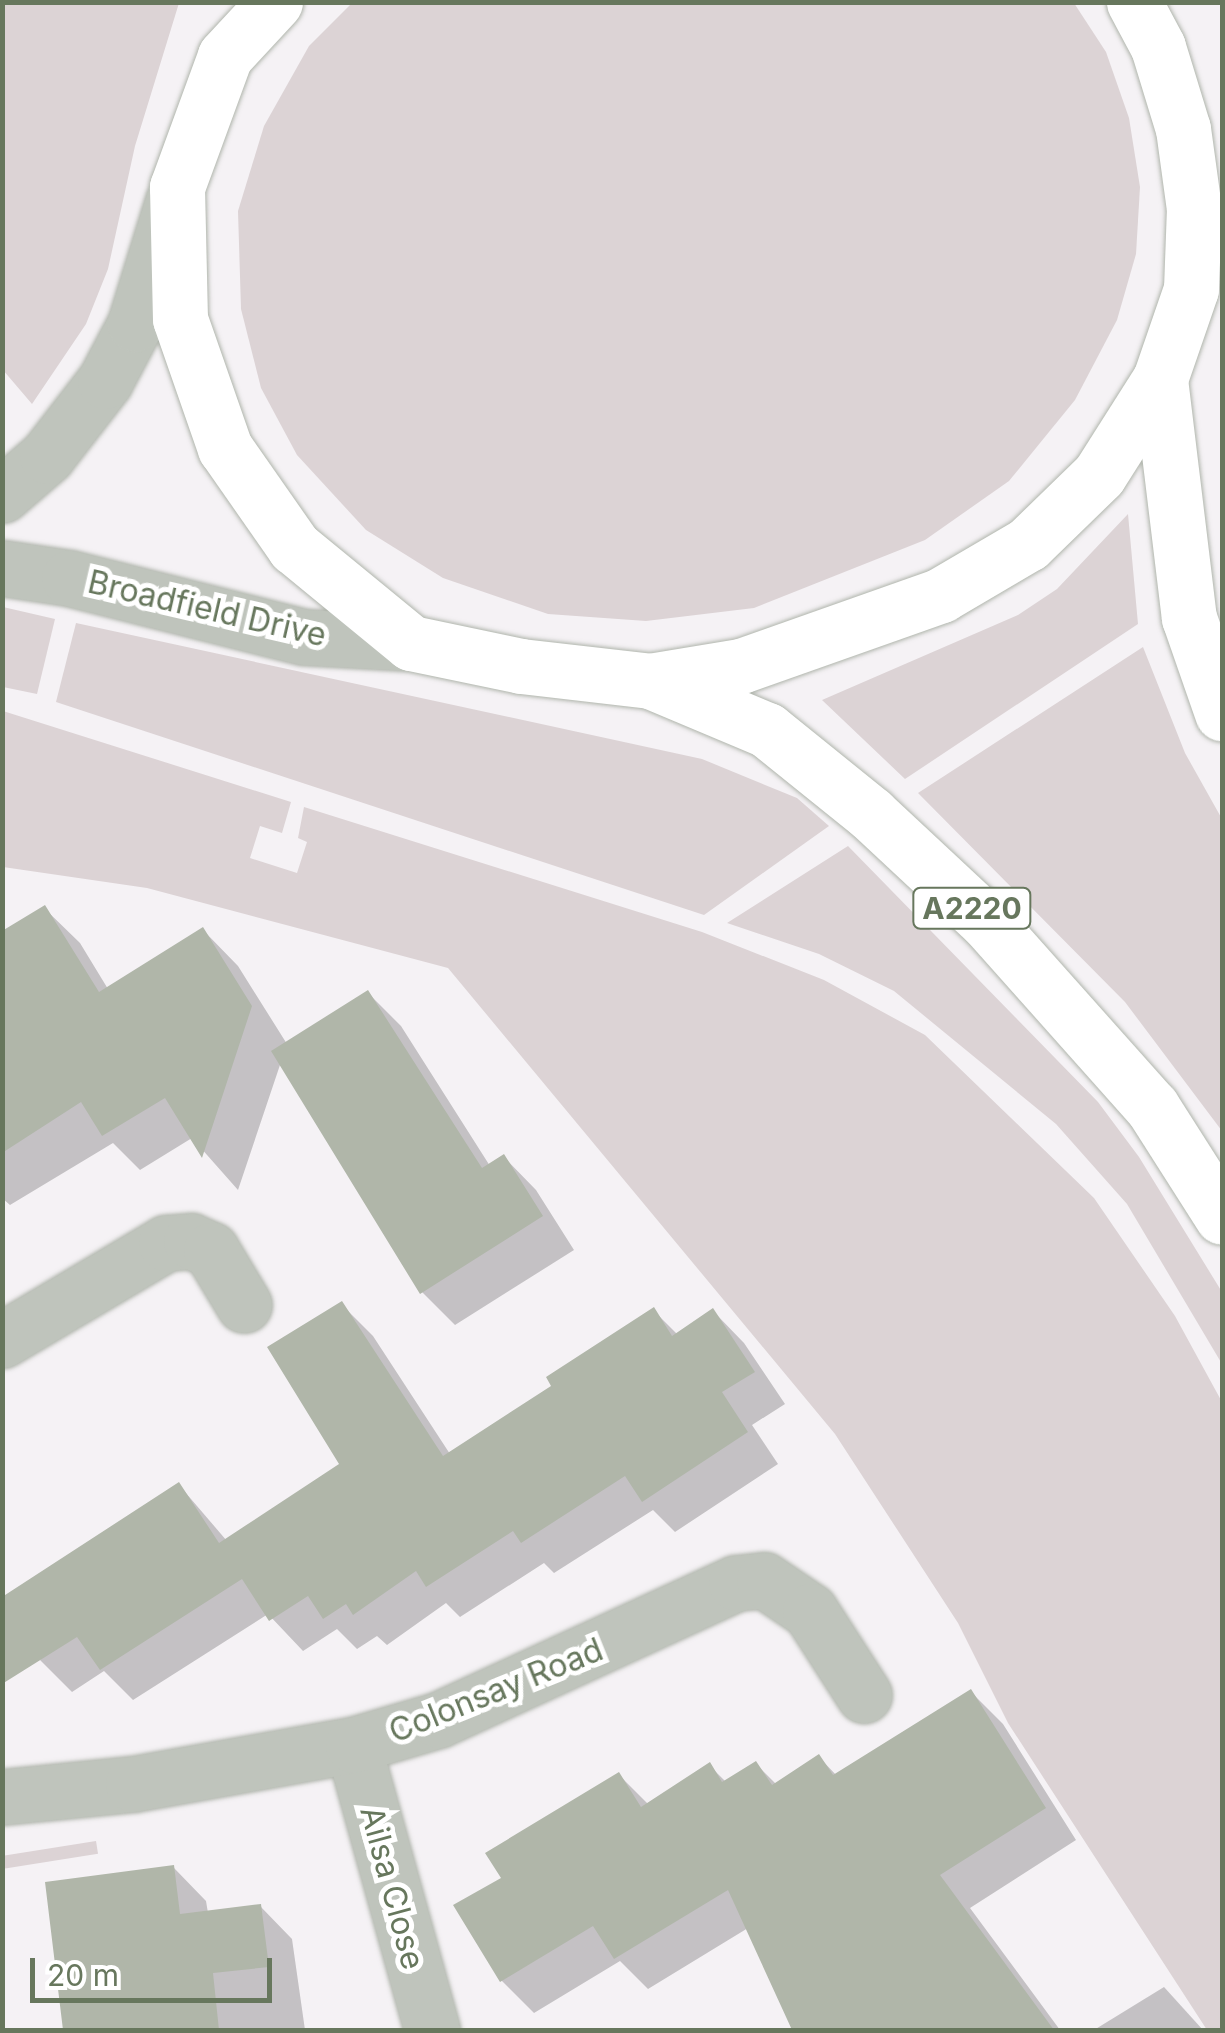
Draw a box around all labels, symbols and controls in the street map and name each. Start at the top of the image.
street label: Broadfield Drive [84,563,330,655]
road number: A2220 [912,883,1032,933]
street label: Colonsay Road [384,1631,608,1751]
street label: Ailsa Close [352,1802,432,1974]
scale bar [35,1938,278,2000]
text: 20 m [47,1957,119,1993]

